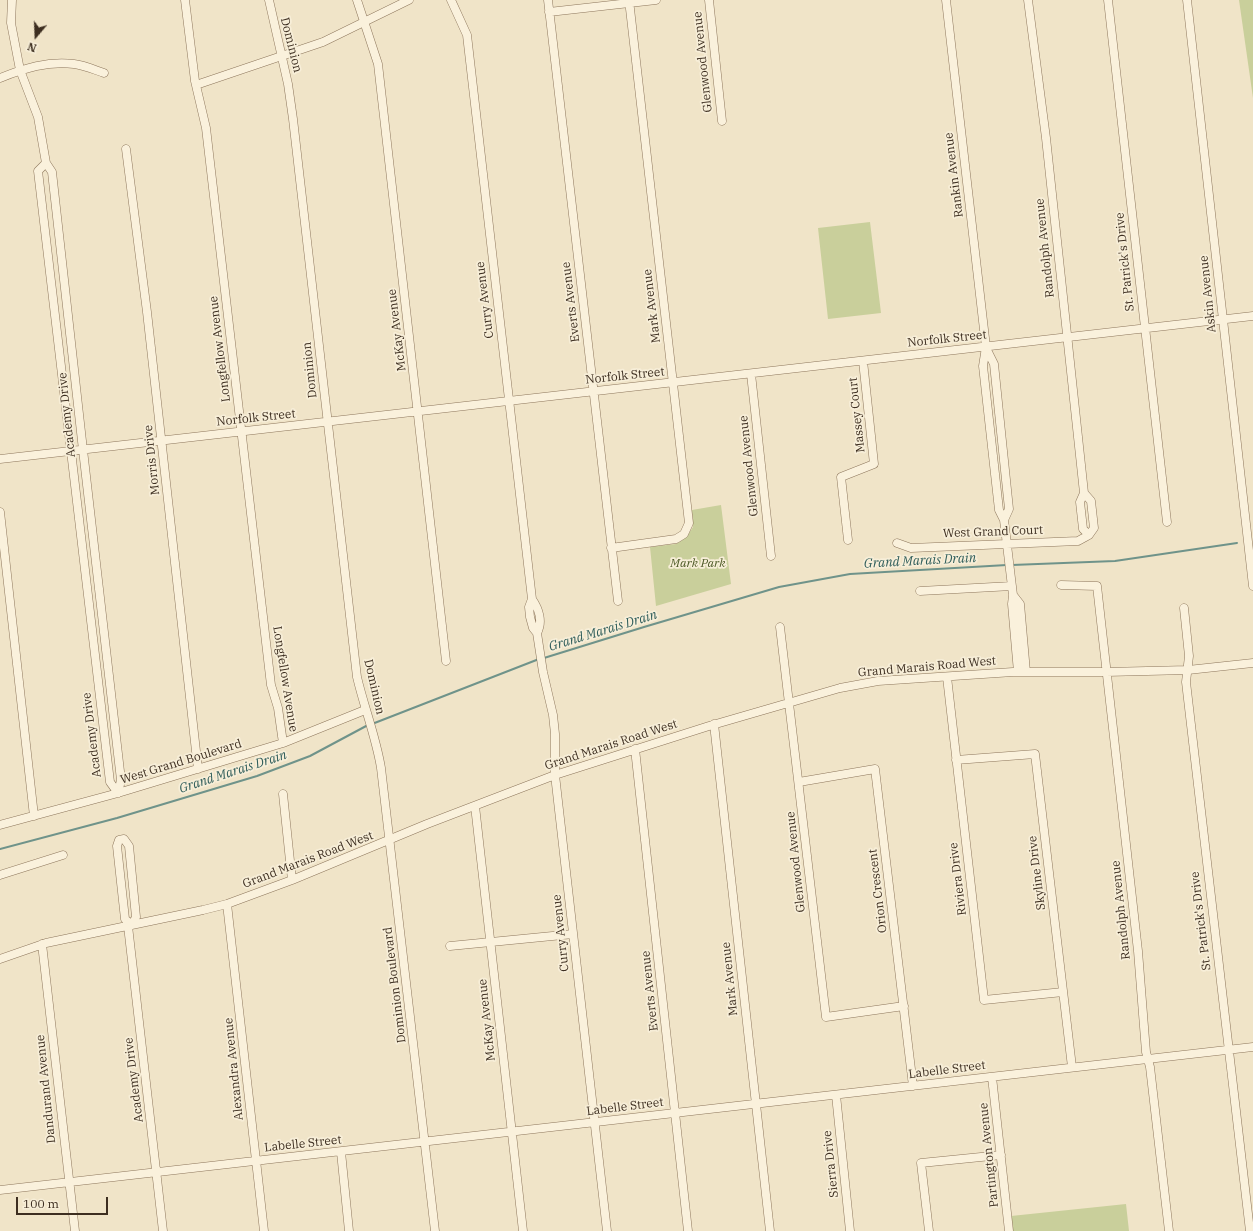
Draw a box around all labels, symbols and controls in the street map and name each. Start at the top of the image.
street label: Glenwood Avenue [691,11,715,113]
north arrow [16,16,56,56]
street label: Dominion [277,16,305,74]
text: N [26,39,38,55]
street label: Rankin Avenue [942,132,966,218]
street label: Randolph Avenue [1033,198,1057,298]
street label: St. Patrick's Drive [1113,212,1137,312]
street label: Askin Avenue [1197,255,1219,333]
street label: Curry Avenue [473,261,497,339]
street label: Everts Avenue [559,261,583,343]
street label: Mark Avenue [640,268,664,344]
street label: McKay Avenue [385,288,409,372]
street label: Longfellow Avenue [206,295,234,403]
street label: Norfolk Street [907,328,987,350]
street label: Dominion [300,341,320,399]
street label: Norfolk Street [585,365,665,387]
street label: Academy Drive [55,372,79,458]
street label: Massey Court [846,377,868,453]
street label: Norfolk Street [216,407,296,429]
street label: Glenwood Avenue [737,415,761,517]
street label: Morris Drive [141,424,163,496]
street label: West Grand Court [943,523,1043,541]
water label: Grand Marais Drain [863,550,977,572]
park label: Mark Park [670,557,726,571]
water label: Grand Marais Drain [547,607,659,655]
street label: Longfellow Avenue [270,625,300,733]
street label: Grand Marais Road West [857,654,997,680]
street label: Dominion [361,658,387,716]
street label: Academy Drive [80,692,104,778]
street label: Grand Marais Road West [543,717,679,773]
street label: West Grand Boulevard [119,737,243,787]
water label: Grand Marais Drain [177,747,289,797]
street label: Glenwood Avenue [784,811,808,913]
street label: Grand Marais Road West [241,828,375,892]
street label: Skyline Drive [1025,835,1049,911]
street label: Riviera Drive [946,842,970,916]
street label: Orion Crescent [866,848,890,934]
street label: Randolph Avenue [1109,860,1133,960]
street label: St. Patrick's Drive [1188,871,1214,971]
street label: Curry Avenue [550,894,572,972]
street label: Dominion Boulevard [381,926,409,1044]
street label: Mark Avenue [719,941,741,1017]
street label: Everts Avenue [639,950,661,1032]
street label: McKay Avenue [476,978,498,1062]
street label: Alexandra Avenue [221,1017,247,1121]
street label: Dandurand Avenue [33,1034,59,1144]
street label: Academy Drive [122,1037,146,1123]
street label: Labelle Street [908,1058,986,1082]
street label: Labelle Street [586,1095,664,1119]
street label: Partington Avenue [976,1102,1002,1208]
street label: Sierra Drive [820,1130,842,1198]
street label: Labelle Street [264,1133,342,1155]
scale bar [18,1189,110,1215]
text: 100 m [23,1196,59,1211]

